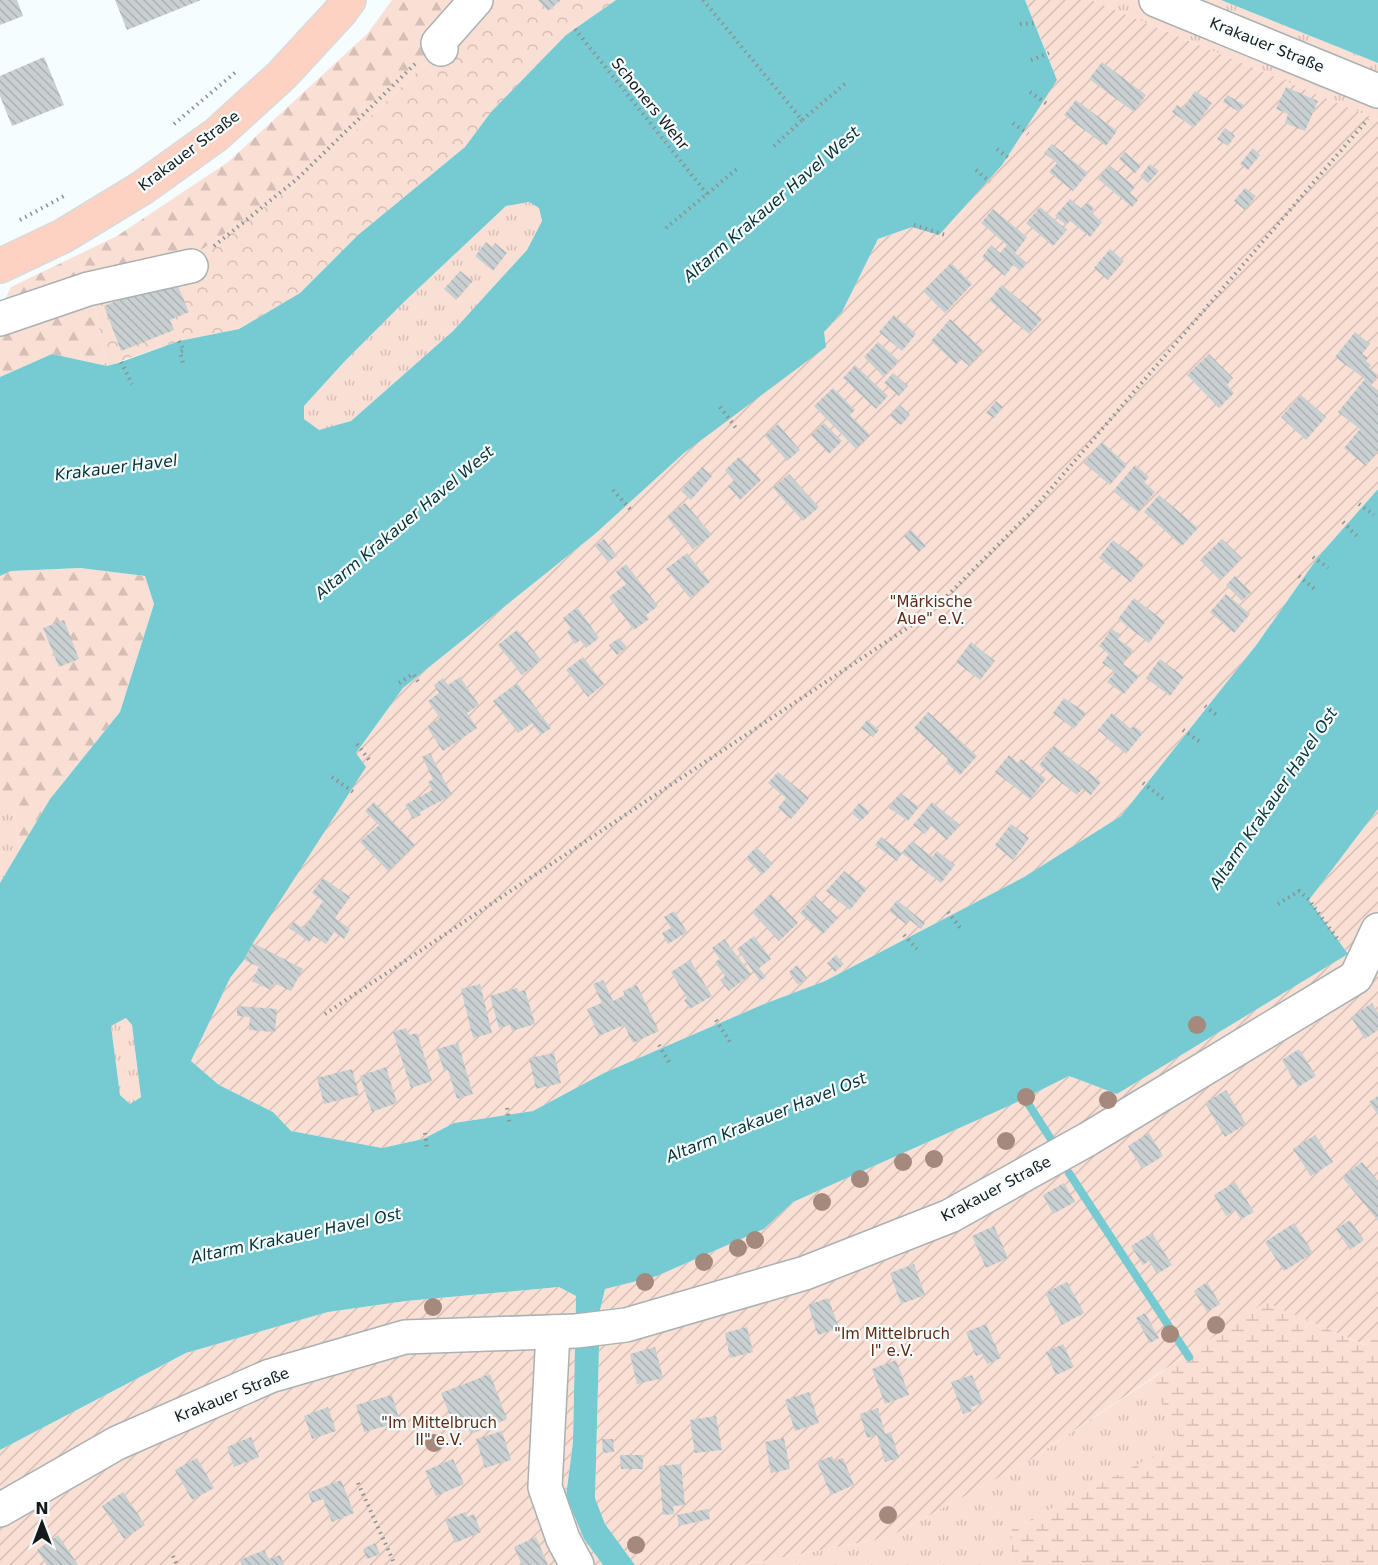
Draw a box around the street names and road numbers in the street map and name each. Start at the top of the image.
street label: Krakauer Straße [1207,14,1327,76]
street label: Schoners Wehr [608,55,693,154]
street label: Krakauer Straße [135,107,243,195]
street label: Krakauer Straße [938,1152,1054,1226]
street label: Krakauer Straße [172,1364,292,1426]

